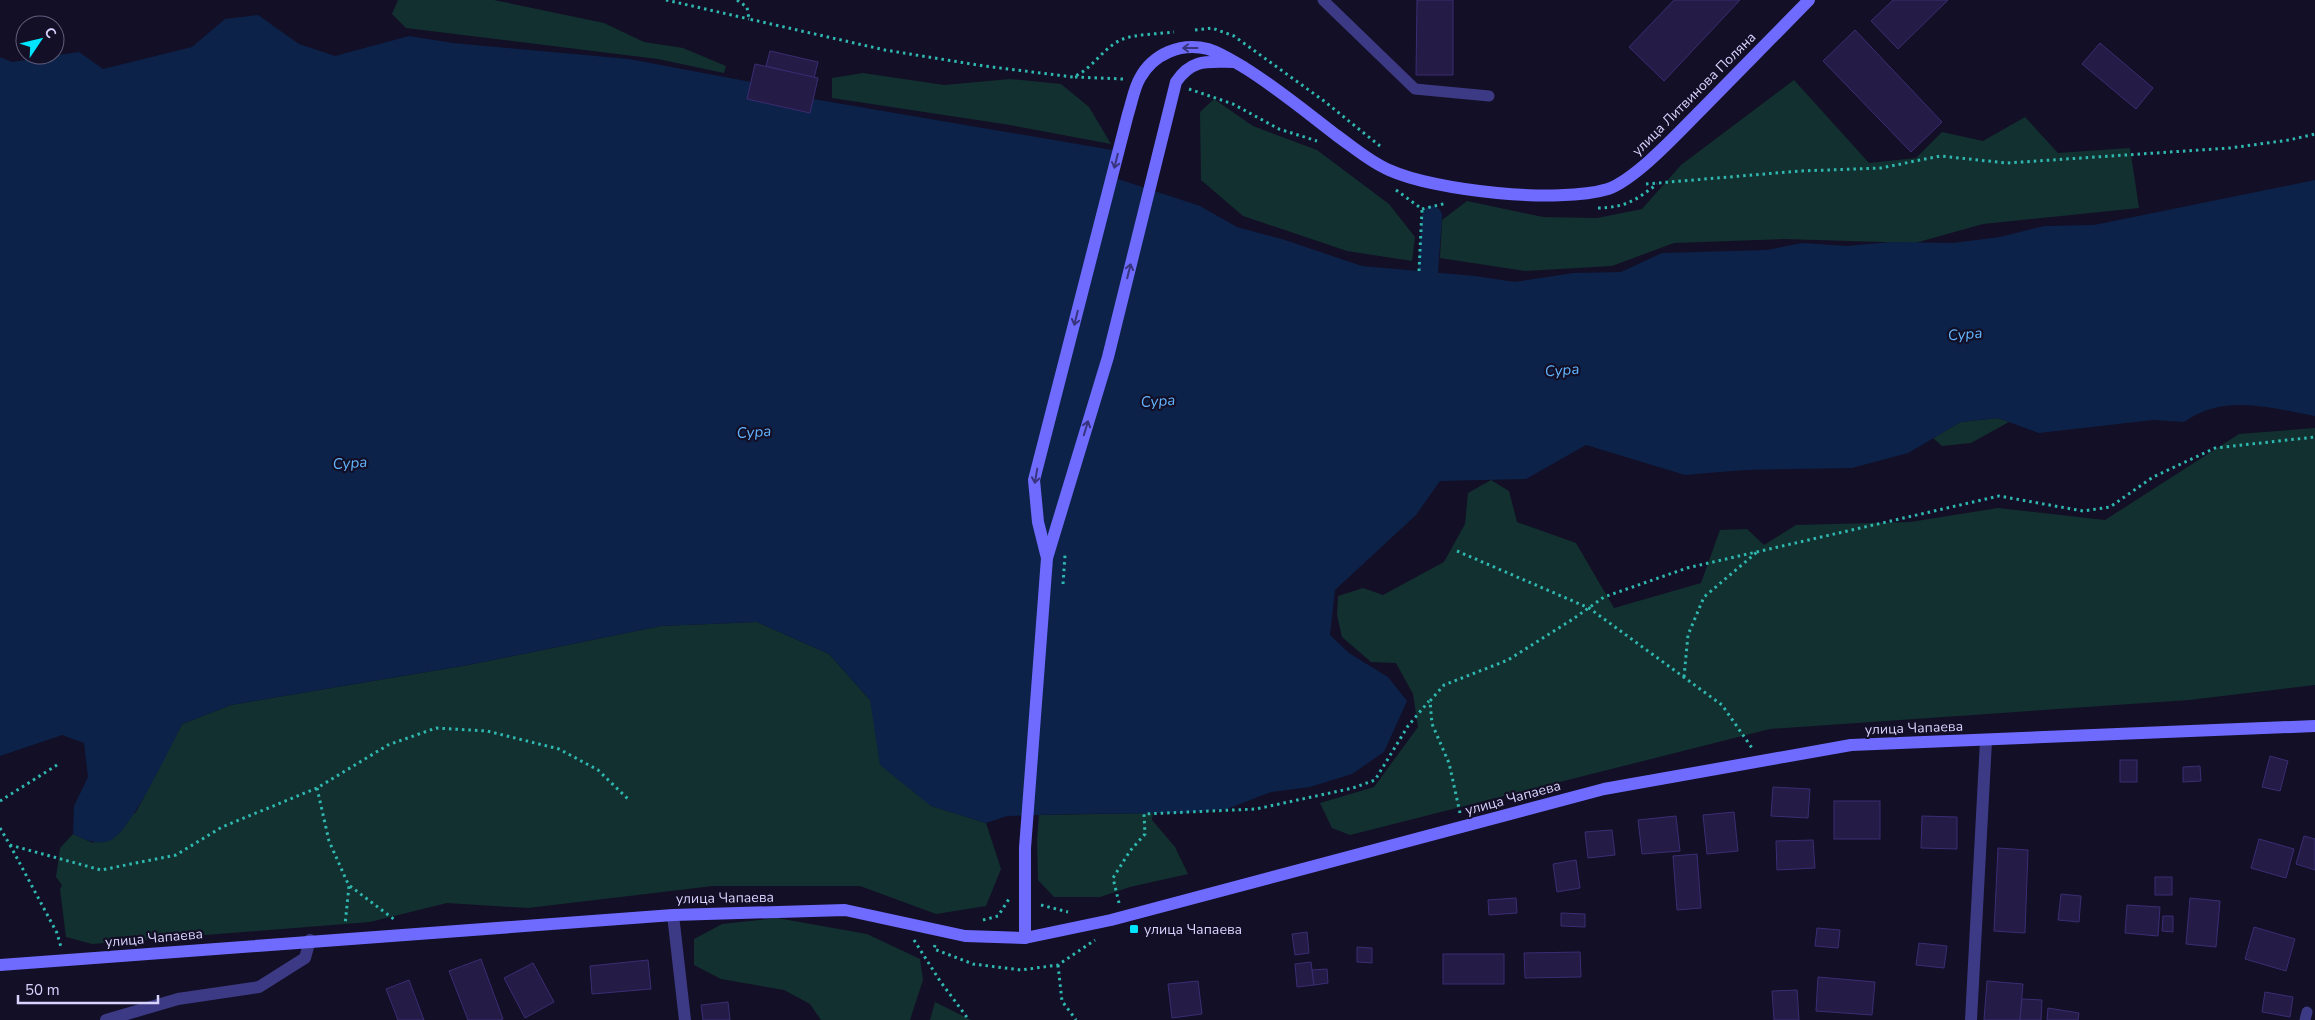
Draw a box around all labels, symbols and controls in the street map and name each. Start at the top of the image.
north arrow [15,15,65,65]
text: С [40,23,61,43]
street label: улица Литвинова Поляна [1628,28,1760,160]
one-way arrow [1183,43,1199,53]
one-way arrow [1111,153,1120,169]
one-way arrow [1125,264,1134,280]
one-way arrow [1071,310,1080,326]
water label: Сура [1947,323,1983,345]
water label: Сура [1544,359,1580,381]
water label: Сура [1140,390,1176,412]
one-way arrow [1082,420,1092,436]
water label: Сура [736,421,772,443]
water label: Сура [332,452,368,474]
one-way arrow [1031,467,1041,483]
street label: улица Чапаева [1865,717,1963,739]
street label: улица Чапаева [1463,776,1563,820]
street label: улица Чапаева [676,888,774,908]
place label: улица Чапаева [1144,920,1242,939]
marker: улица Чапаева [1128,923,1140,935]
street label: улица Чапаева [104,924,204,952]
scale bar [18,972,158,1004]
text: 50 m [25,980,60,1000]

